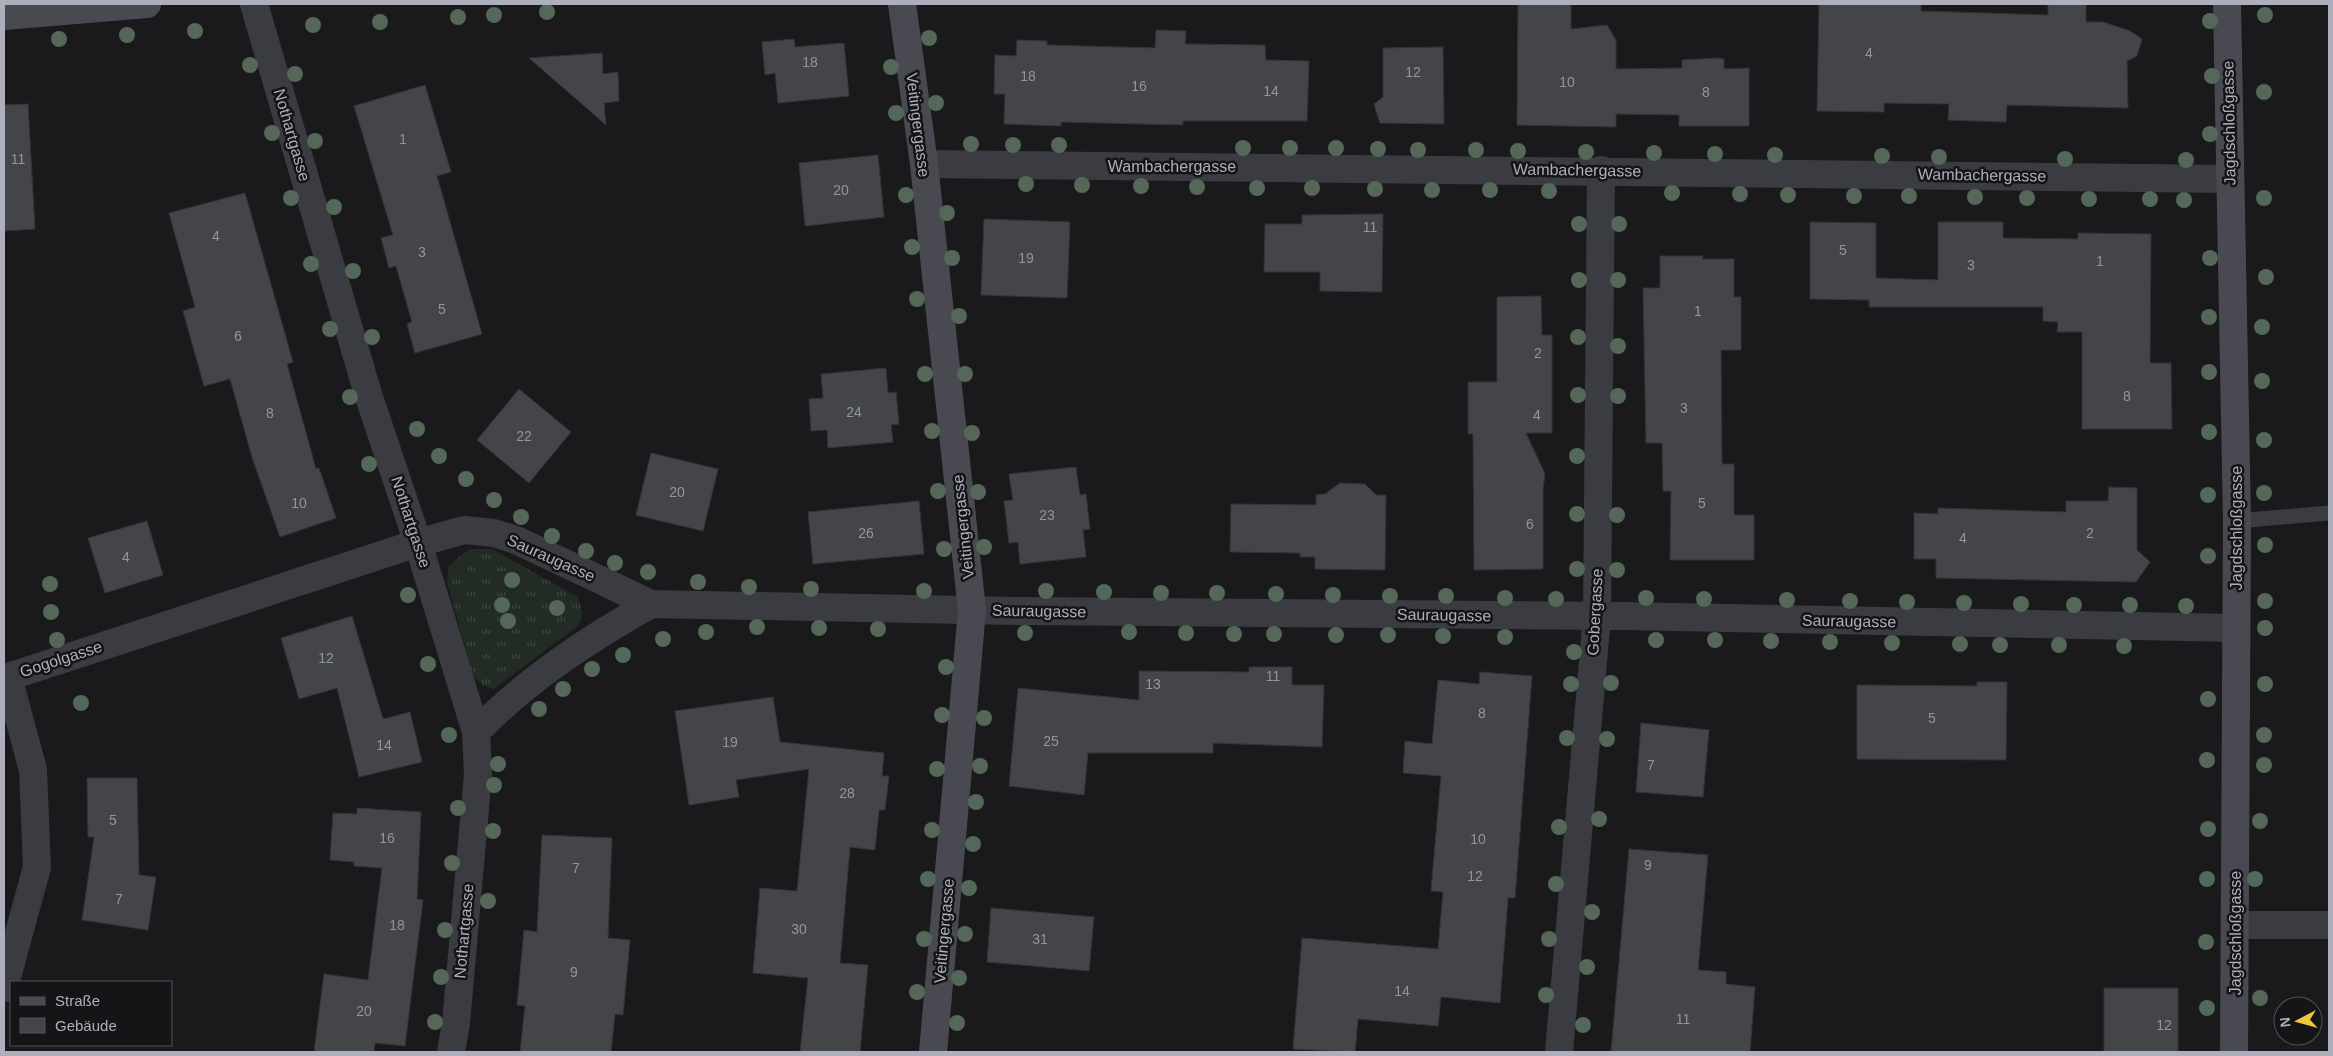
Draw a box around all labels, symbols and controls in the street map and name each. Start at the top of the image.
house number: 4 [1865,45,1873,61]
house number: 18 [802,54,818,70]
street label: Jagdschloßgasse [2219,61,2239,185]
house number: 12 [1405,64,1421,80]
house number: 18 [1020,68,1036,84]
street label: Veitingergasse [903,72,933,178]
house number: 10 [1559,74,1575,90]
house number: 16 [1131,78,1147,94]
house number: 14 [1263,83,1279,99]
house number: 8 [1702,84,1710,100]
street label: Nothartgasse [271,87,313,183]
house number: 1 [399,131,407,147]
house number: 11 [11,151,25,167]
street label: Wambachergasse [1108,158,1236,175]
street label: Wambachergasse [1513,160,1641,180]
street label: Wambachergasse [1918,165,2046,185]
house number: 20 [833,182,849,198]
house number: 11 [1363,219,1377,235]
house number: 4 [212,228,220,244]
house number: 5 [1839,242,1847,258]
house number: 3 [418,244,426,260]
house number: 19 [1018,250,1034,266]
house number: 1 [2096,253,2104,269]
house number: 3 [1967,257,1975,273]
house number: 5 [438,301,446,317]
house number: 1 [1694,303,1702,319]
house number: 6 [234,328,242,344]
house number: 2 [1534,345,1542,361]
house number: 8 [2123,388,2131,404]
house number: 3 [1680,400,1688,416]
house number: 24 [846,404,862,420]
house number: 8 [266,405,274,421]
house number: 4 [1533,407,1541,423]
house number: 22 [516,428,532,444]
street label: Jagdschloßgasse [2228,466,2245,590]
street label: Nothartgasse [388,474,434,570]
street label: Veitingergasse [949,474,977,580]
house number: 20 [669,484,685,500]
house number: 10 [291,495,307,511]
house number: 5 [1698,495,1706,511]
house number: 23 [1039,507,1055,523]
house number: 6 [1526,516,1534,532]
house number: 26 [858,525,874,541]
house number: 2 [2086,525,2094,541]
house number: 4 [1959,530,1967,546]
street label: Sauraugasse [504,531,598,585]
house number: 4 [122,549,130,565]
street label: Gobergasse [1584,568,1606,656]
street label: Sauraugasse [992,602,1086,620]
street label: Sauraugasse [1397,606,1491,624]
street label: Sauraugasse [1802,612,1896,630]
street label: Gogolgasse [18,638,104,680]
house number: 12 [318,650,334,666]
house number: 11 [1266,668,1280,684]
house number: 13 [1145,676,1161,692]
house number: 8 [1478,705,1486,721]
house number: 5 [1928,710,1936,726]
house number: 25 [1043,733,1059,749]
house number: 19 [722,734,738,750]
house number: 14 [376,737,392,753]
house number: 7 [1647,757,1655,773]
house number: 28 [839,785,855,801]
house number: 5 [109,812,117,828]
house number: 16 [379,830,395,846]
house number: 10 [1470,831,1486,847]
house number: 9 [1644,857,1652,873]
house number: 7 [572,860,580,876]
house number: 12 [1467,868,1483,884]
street label: Jagdschloßgasse [2227,871,2244,995]
street label: Veitingergasse [931,878,957,984]
street label: Nothartgasse [451,883,477,979]
house number: 7 [115,891,123,907]
house number: 18 [389,917,405,933]
house number: 30 [791,921,807,937]
house number: 31 [1032,931,1048,947]
house number: 9 [570,964,578,980]
legend [10,981,172,1046]
house number: 14 [1394,983,1410,999]
text: Straße [55,992,100,1009]
north arrow [2273,996,2323,1046]
house number: 20 [356,1003,372,1019]
house number: 11 [1676,1011,1690,1027]
text: N [2277,1016,2294,1028]
text: Gebäude [55,1017,117,1034]
house number: 12 [2156,1017,2172,1033]

